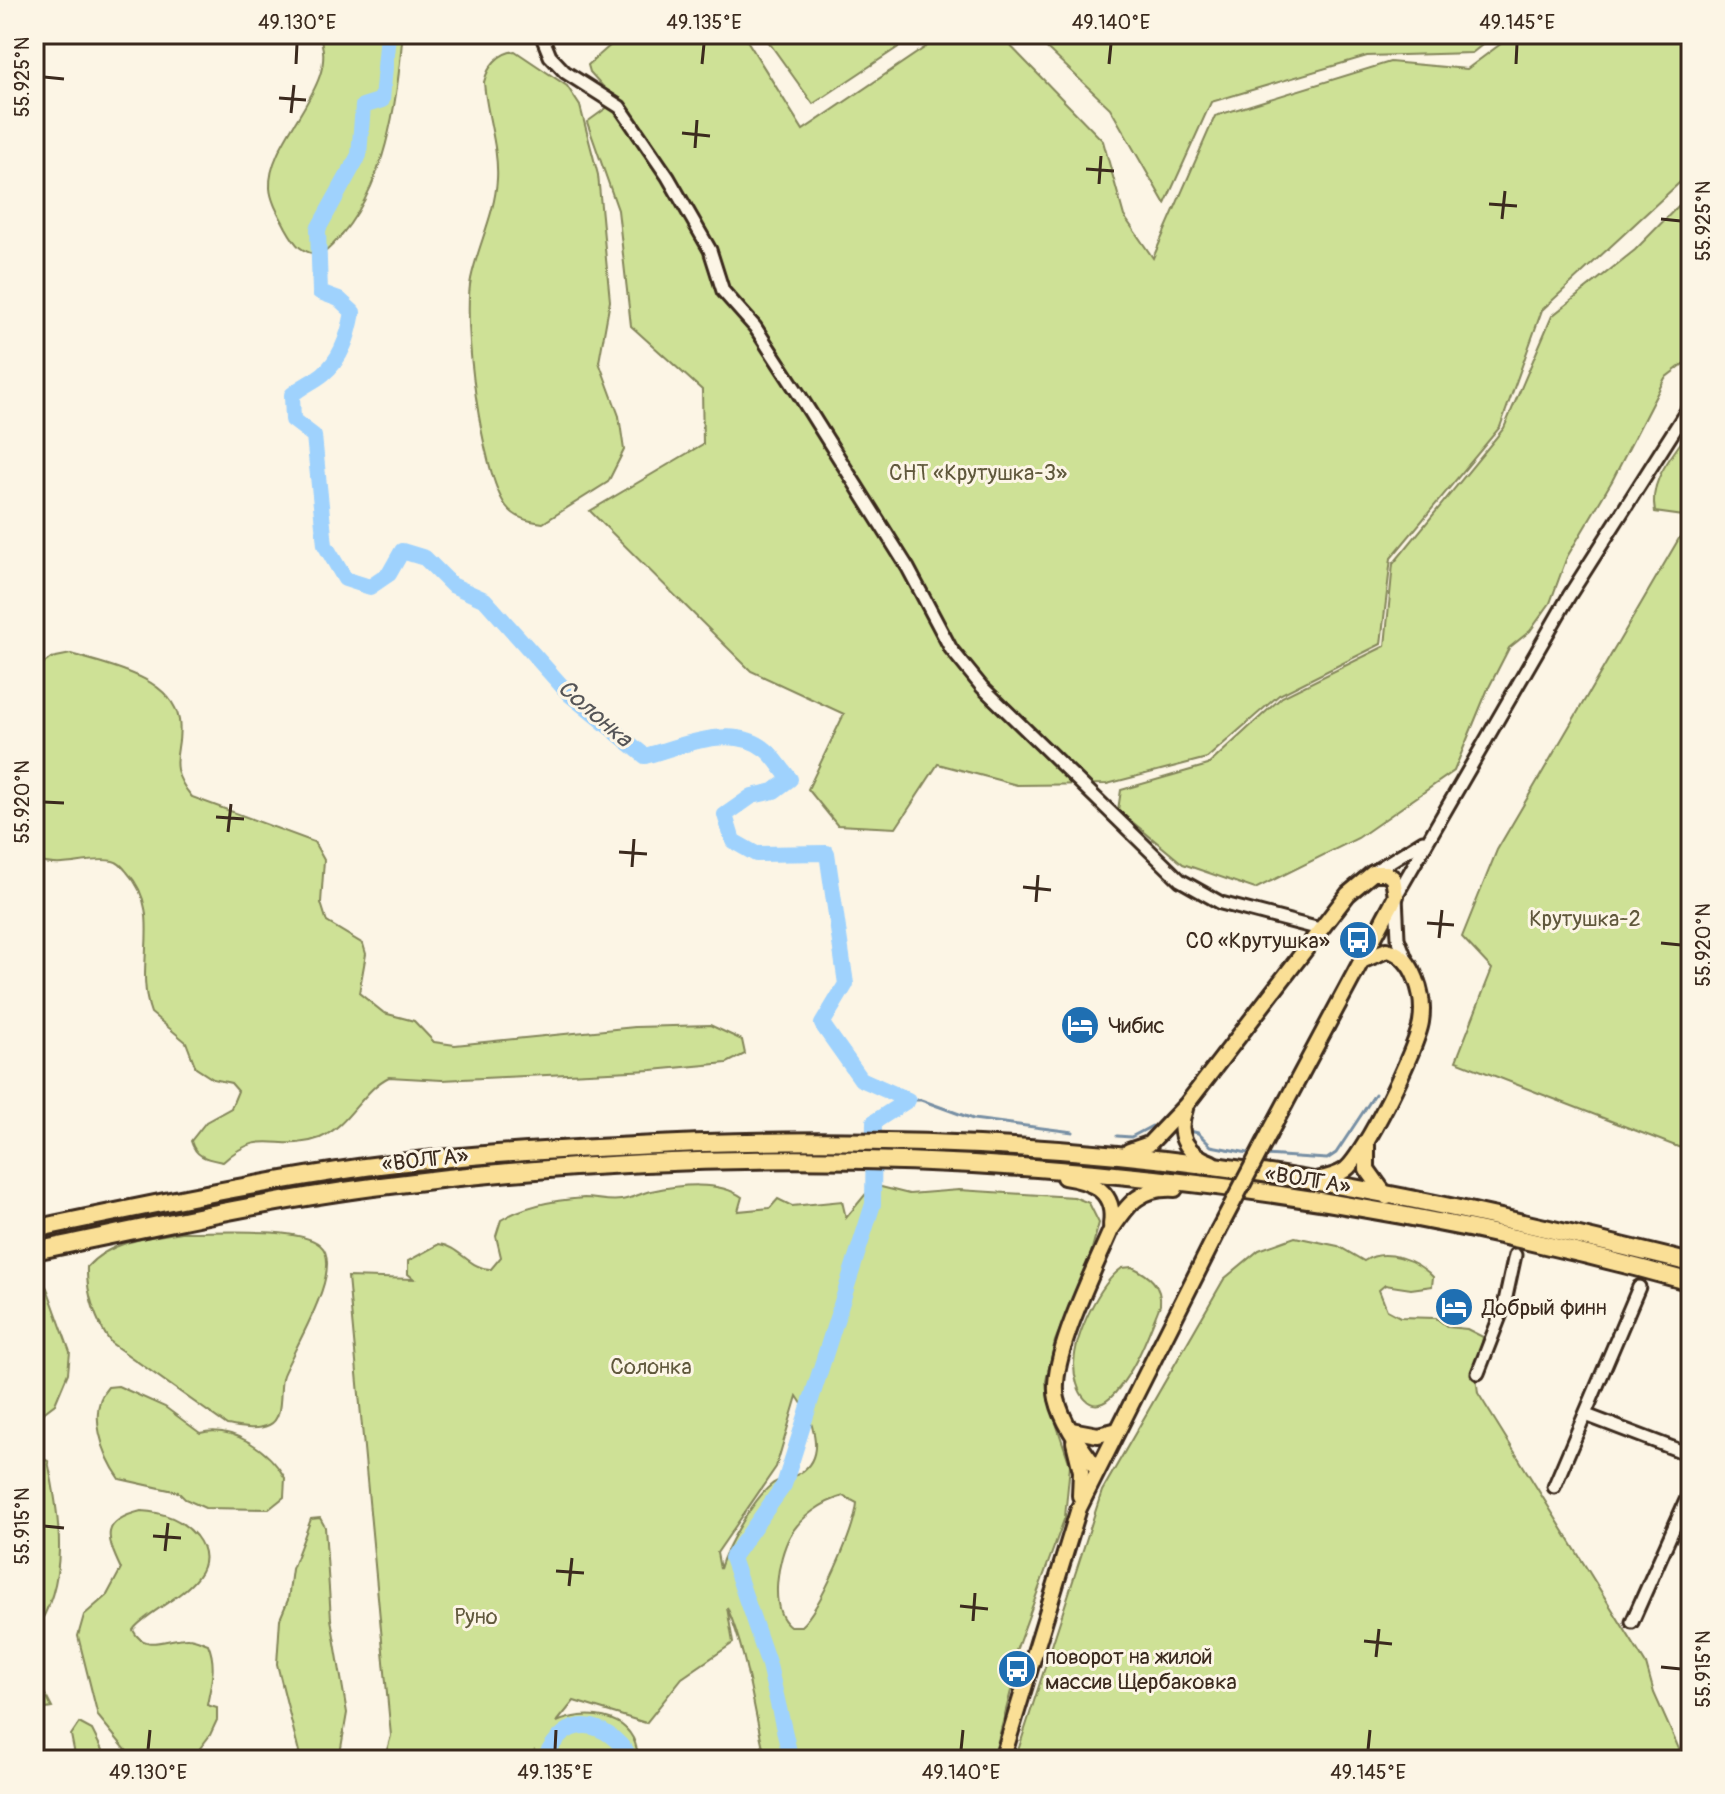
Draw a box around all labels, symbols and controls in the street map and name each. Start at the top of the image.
text: 49.130°E [258,10,336,35]
text: 49.135°E [666,10,742,35]
text: 49.140°E [1072,10,1150,35]
text: 49.145°E [1479,10,1555,35]
text: 55.925°N [10,37,35,117]
text: 55.925°N [1691,181,1716,261]
park label: СНТ «Крутушка-3» [889,459,1067,487]
water label: Солонка [552,673,639,755]
text: 55.920°N [10,760,35,844]
text: 55.920°N [1691,903,1716,987]
park label: Крутушка-2 [1529,905,1641,933]
bus stop icon: СО «Крутушка» [1337,919,1379,961]
place label: СО «Крутушка» [1186,927,1330,955]
hotel icon: Чибис [1059,1004,1101,1046]
place label: Чибис [1108,1012,1165,1040]
street label: «ВОЛГА» [381,1142,470,1178]
street label: «ВОЛГА» [1263,1159,1353,1201]
hotel icon: Добрый финн [1433,1286,1475,1328]
place label: Добрый финн [1481,1294,1607,1322]
park label: Солонка [610,1353,692,1381]
text: 55.915°N [10,1487,35,1565]
park label: Руно [454,1603,498,1631]
text: 55.915°N [1691,1630,1716,1708]
place label: поворот на жилой массив Щербаковка [1045,1643,1237,1696]
bus stop icon: поворот на жилой массив Щербаковка [996,1648,1038,1690]
text: 49.130°E [109,1760,187,1785]
text: 49.135°E [517,1760,593,1785]
text: 49.140°E [922,1760,1000,1785]
text: 49.145°E [1330,1760,1406,1785]

